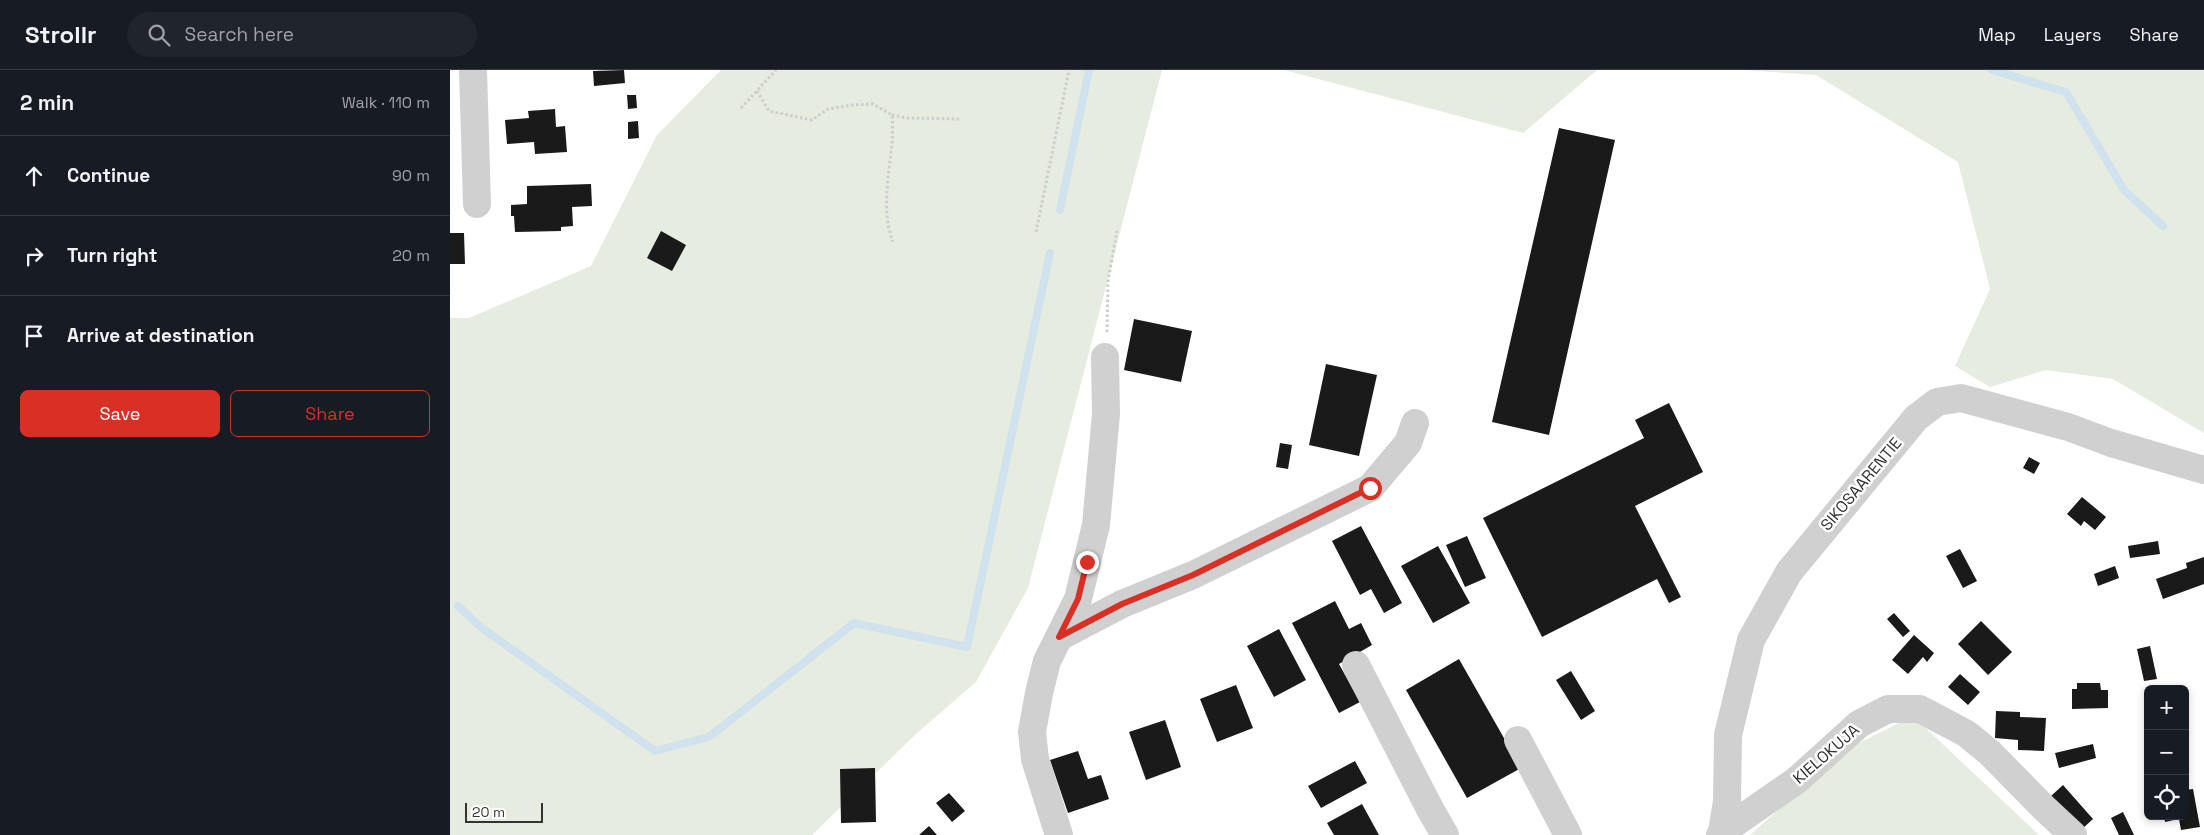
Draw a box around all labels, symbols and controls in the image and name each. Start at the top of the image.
search box [127,12,477,57]
text: Strollr [25,19,97,50]
icon: search [145,21,173,49]
text: Search here [185,22,294,47]
text: Map [1978,23,2016,46]
text: Layers [2044,23,2101,46]
text: Share [2129,23,2179,46]
text: 2 min [20,89,74,116]
text: Walk · 110 m [342,92,430,113]
icon: ahead [20,162,48,190]
text: Continue [67,163,150,188]
text: 90 m [392,165,430,186]
icon: right [20,242,48,270]
text: Turn right [67,243,157,268]
text: 20 m [392,245,430,266]
icon: arrive [20,322,48,350]
text: Arrive at destination [67,323,255,348]
button: Save [20,390,220,437]
button: Share [230,390,430,437]
street label: SIKOSAARENTIE [1816,433,1906,535]
route start [1359,477,1382,500]
route end [1076,551,1099,574]
map controls [2144,685,2189,820]
button: + [2144,685,2189,730]
street label: KIELOKUJA [1788,719,1864,789]
button: − [2144,730,2189,775]
button: locate [2144,775,2189,820]
scale bar [465,800,542,823]
text: 20 m [472,803,505,821]

